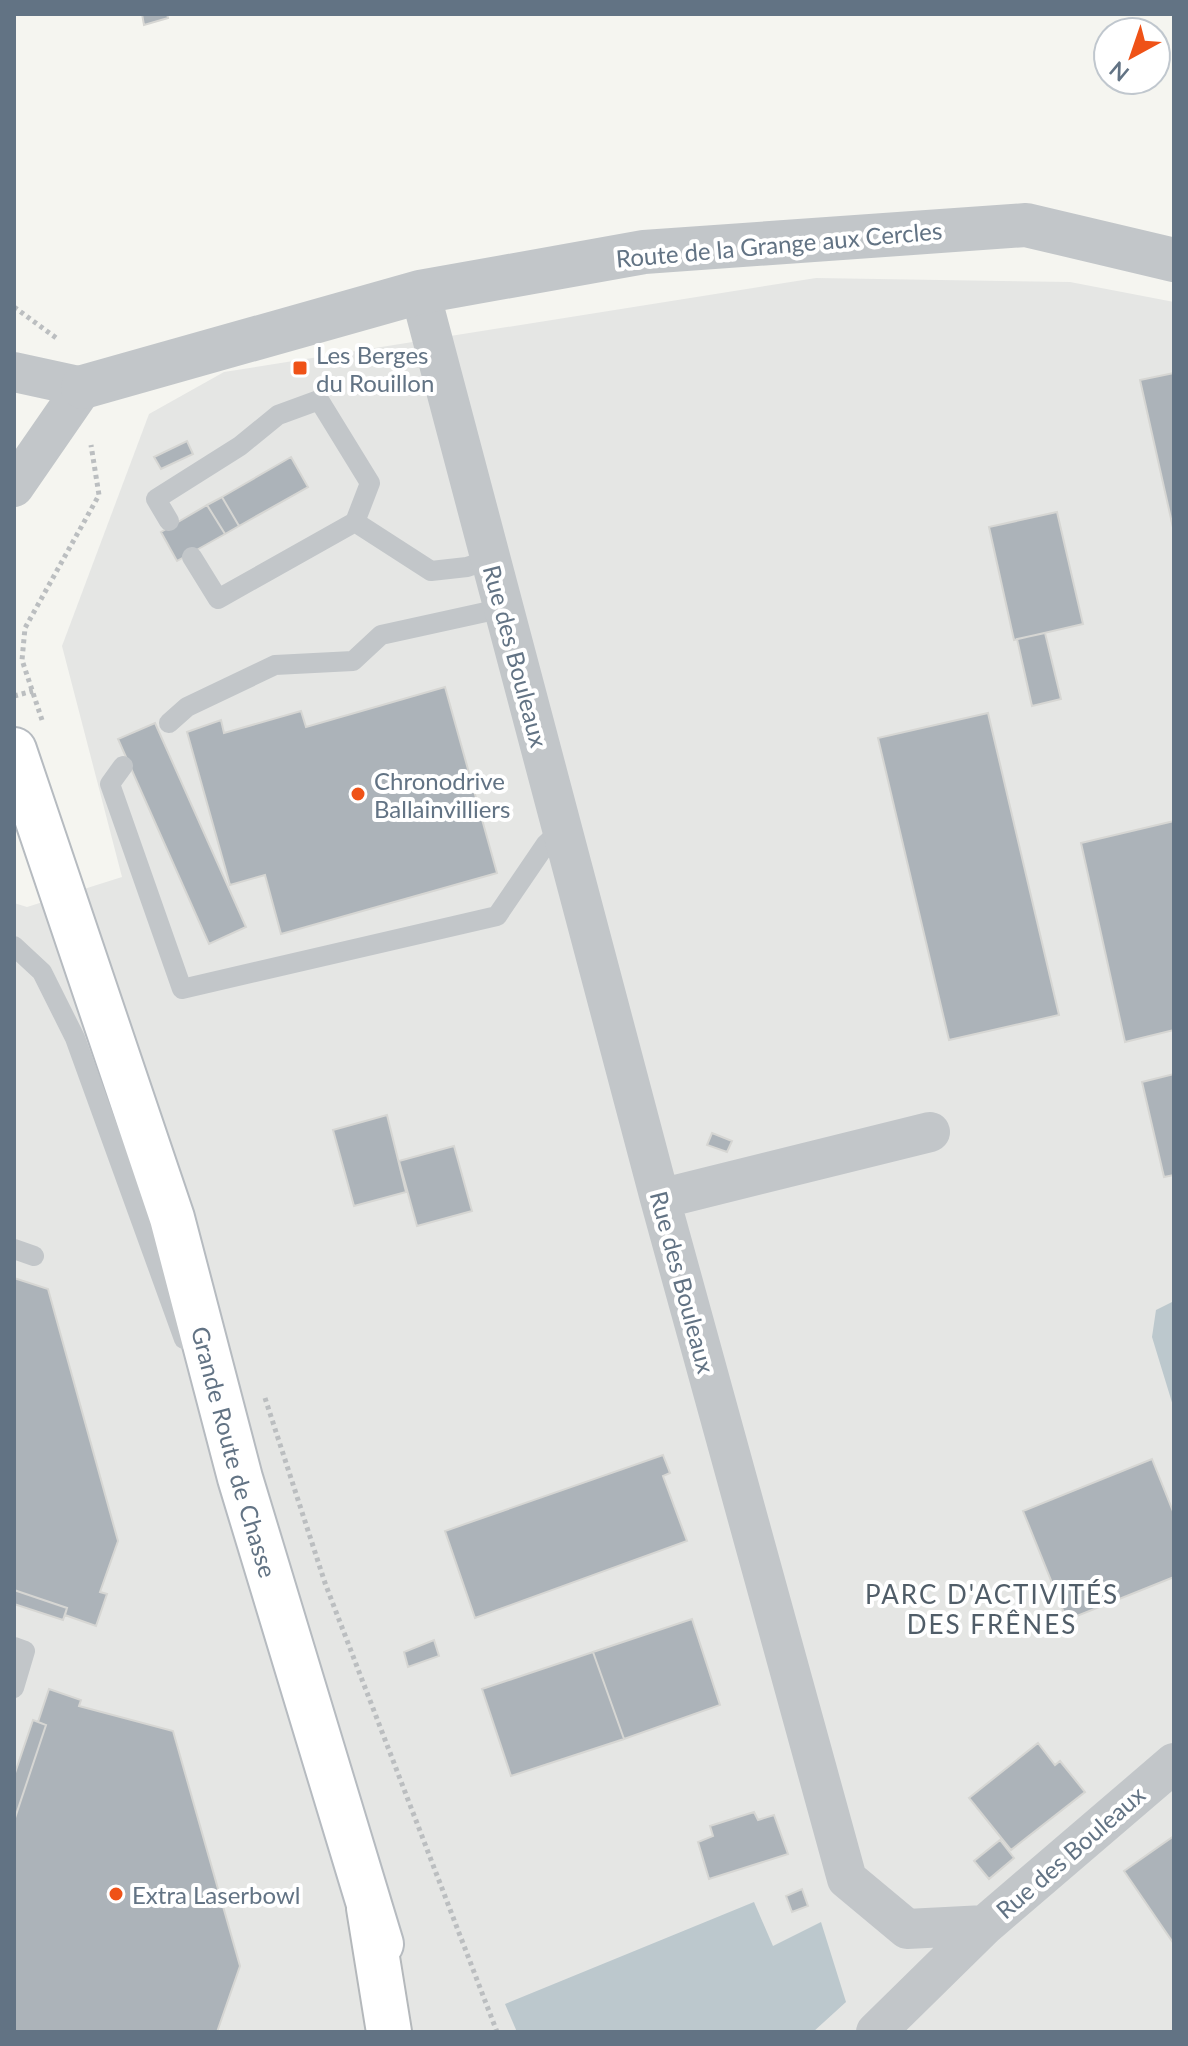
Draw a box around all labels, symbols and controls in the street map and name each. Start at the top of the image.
north arrow [1092,16,1172,96]
text: N [1104,56,1134,87]
street label: Route de la Grange aux Cercles [615,215,943,273]
place label: Les Berges du Rouillon [316,340,434,397]
marker: Les Berges du Rouillon [291,359,309,377]
street label: Rue des Bouleaux [478,562,554,750]
place label: Chronodrive Ballainvilliers [374,766,510,823]
marker: Chronodrive Ballainvilliers [349,785,367,803]
street label: Rue des Bouleaux [645,1188,721,1376]
street label: Grande Route de Chasse [186,1323,284,1581]
district label: PARC D'ACTIVITÉS DES FRÊNES [865,1578,1119,1640]
street label: Rue des Bouleaux [990,1780,1150,1924]
place label: Extra Laserbowl [132,1880,300,1909]
marker: Extra Laserbowl [107,1885,125,1903]

